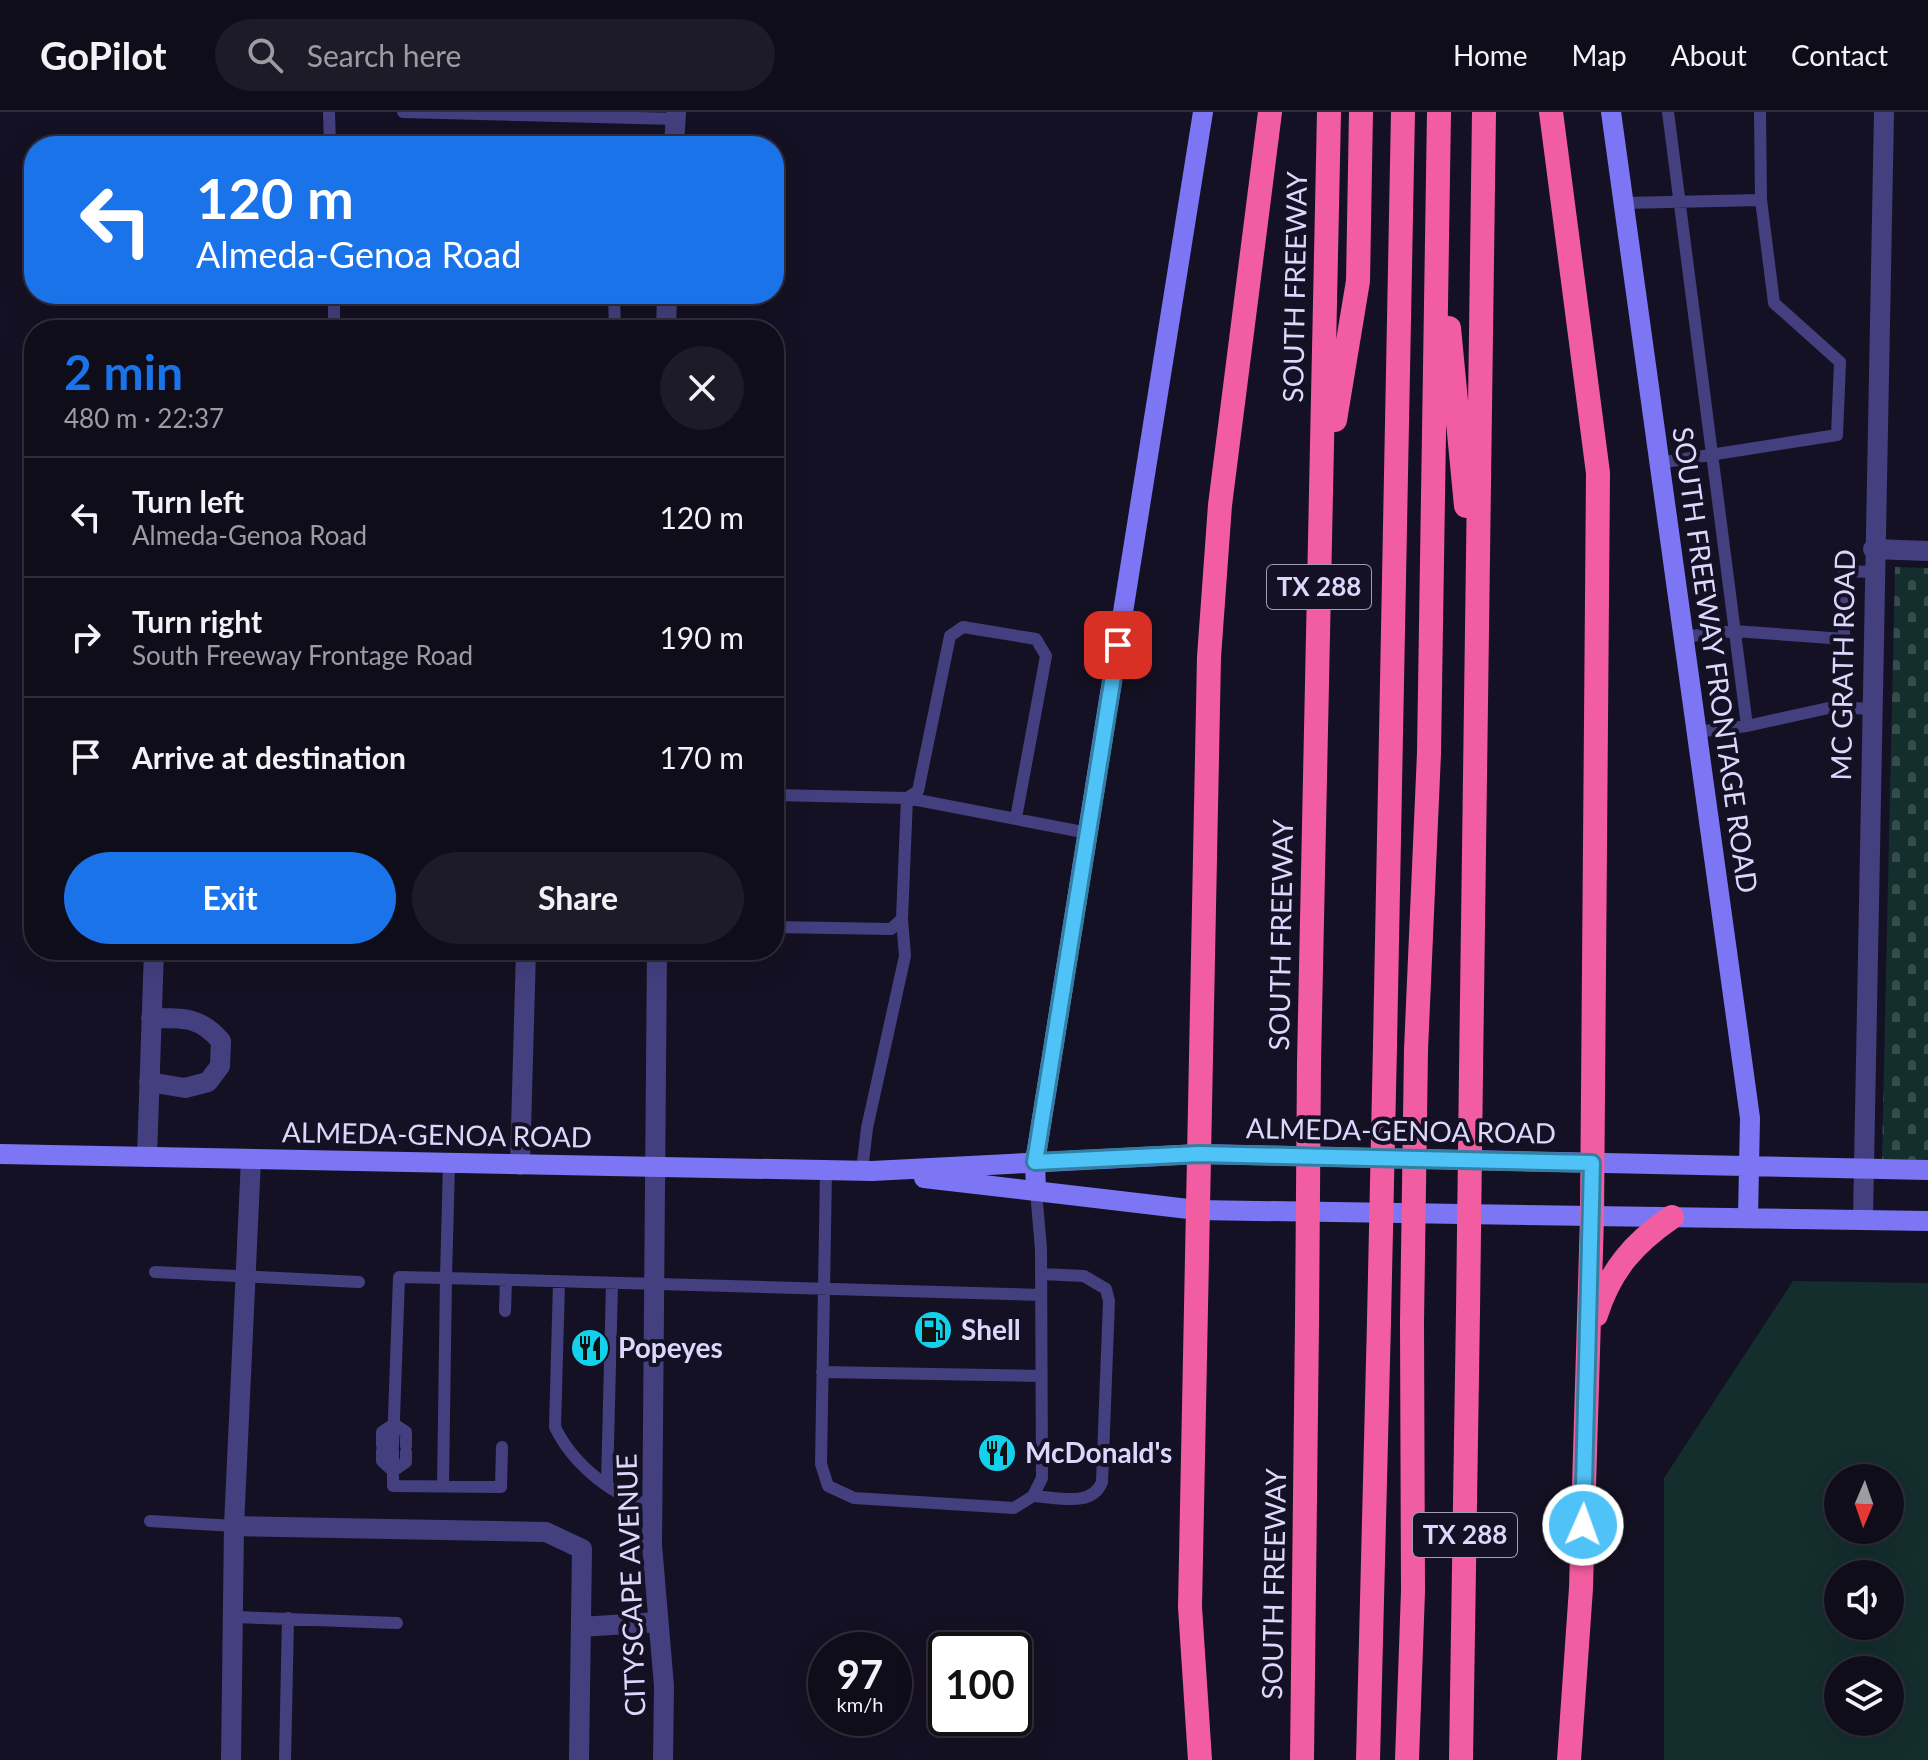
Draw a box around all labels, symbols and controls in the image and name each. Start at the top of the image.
search box [215,19,775,91]
text: GoPilot [40,32,167,78]
icon: search [243,33,287,77]
text: Search here [307,37,461,73]
text: Home [1453,38,1528,72]
text: Map [1572,38,1627,72]
text: About [1671,38,1747,72]
text: Contact [1791,38,1888,72]
text: 120 m [196,164,354,231]
icon: left [64,168,168,272]
street label: SOUTH FREEWAY [1275,171,1313,403]
text: Almeda-Genoa Road [196,232,521,276]
text: 2 min [64,343,183,400]
button: close [660,346,744,430]
text: 480 m · 22:37 [64,402,224,434]
street label: SOUTH FREEWAY FRONTAGE ROAD [1666,424,1766,895]
text: Turn left [132,483,244,519]
icon: left [64,495,108,539]
text: 120 m [659,499,744,535]
text: Almeda-Genoa Road [132,519,367,551]
street label: MC GRATH ROAD [1823,549,1861,781]
road number: TX 288 [1267,565,1371,609]
text: Turn right [132,603,262,639]
pin [1084,611,1152,679]
icon: right [64,615,108,659]
text: 190 m [659,619,744,655]
icon: arrive [1096,623,1140,667]
text: South Freeway Frontage Road [132,639,473,671]
icon: arrive [64,735,108,779]
text: Arrive at destination [132,739,406,775]
text: 170 m [659,739,744,775]
street label: SOUTH FREEWAY [1261,819,1299,1051]
button: Exit [64,852,396,944]
button: Share [412,852,744,944]
street label: ALMEDA-GENOA ROAD [1246,1110,1556,1150]
street label: ALMEDA-GENOA ROAD [282,1114,592,1154]
fuel station icon: Shell [912,1309,954,1351]
place label: Shell [961,1312,1021,1346]
restaurant icon: Popeyes [569,1327,611,1369]
place label: Popeyes [618,1330,723,1364]
restaurant icon: McDonald's [976,1432,1018,1474]
place label: McDonald's [1025,1435,1172,1469]
street label: CITYSCAPE AVENUE [608,1453,652,1717]
north arrow [1824,1464,1904,1544]
map controls [1824,1464,1904,1736]
street label: SOUTH FREEWAY [1254,1468,1292,1700]
position arrow [1541,1483,1625,1567]
road number: TX 288 [1413,1513,1517,1557]
button: sound [1824,1560,1904,1640]
speed limit sign: 100 [928,1632,1032,1736]
text: 97 [837,1650,883,1698]
button: layers [1824,1656,1904,1736]
text: km/h [837,1692,883,1716]

